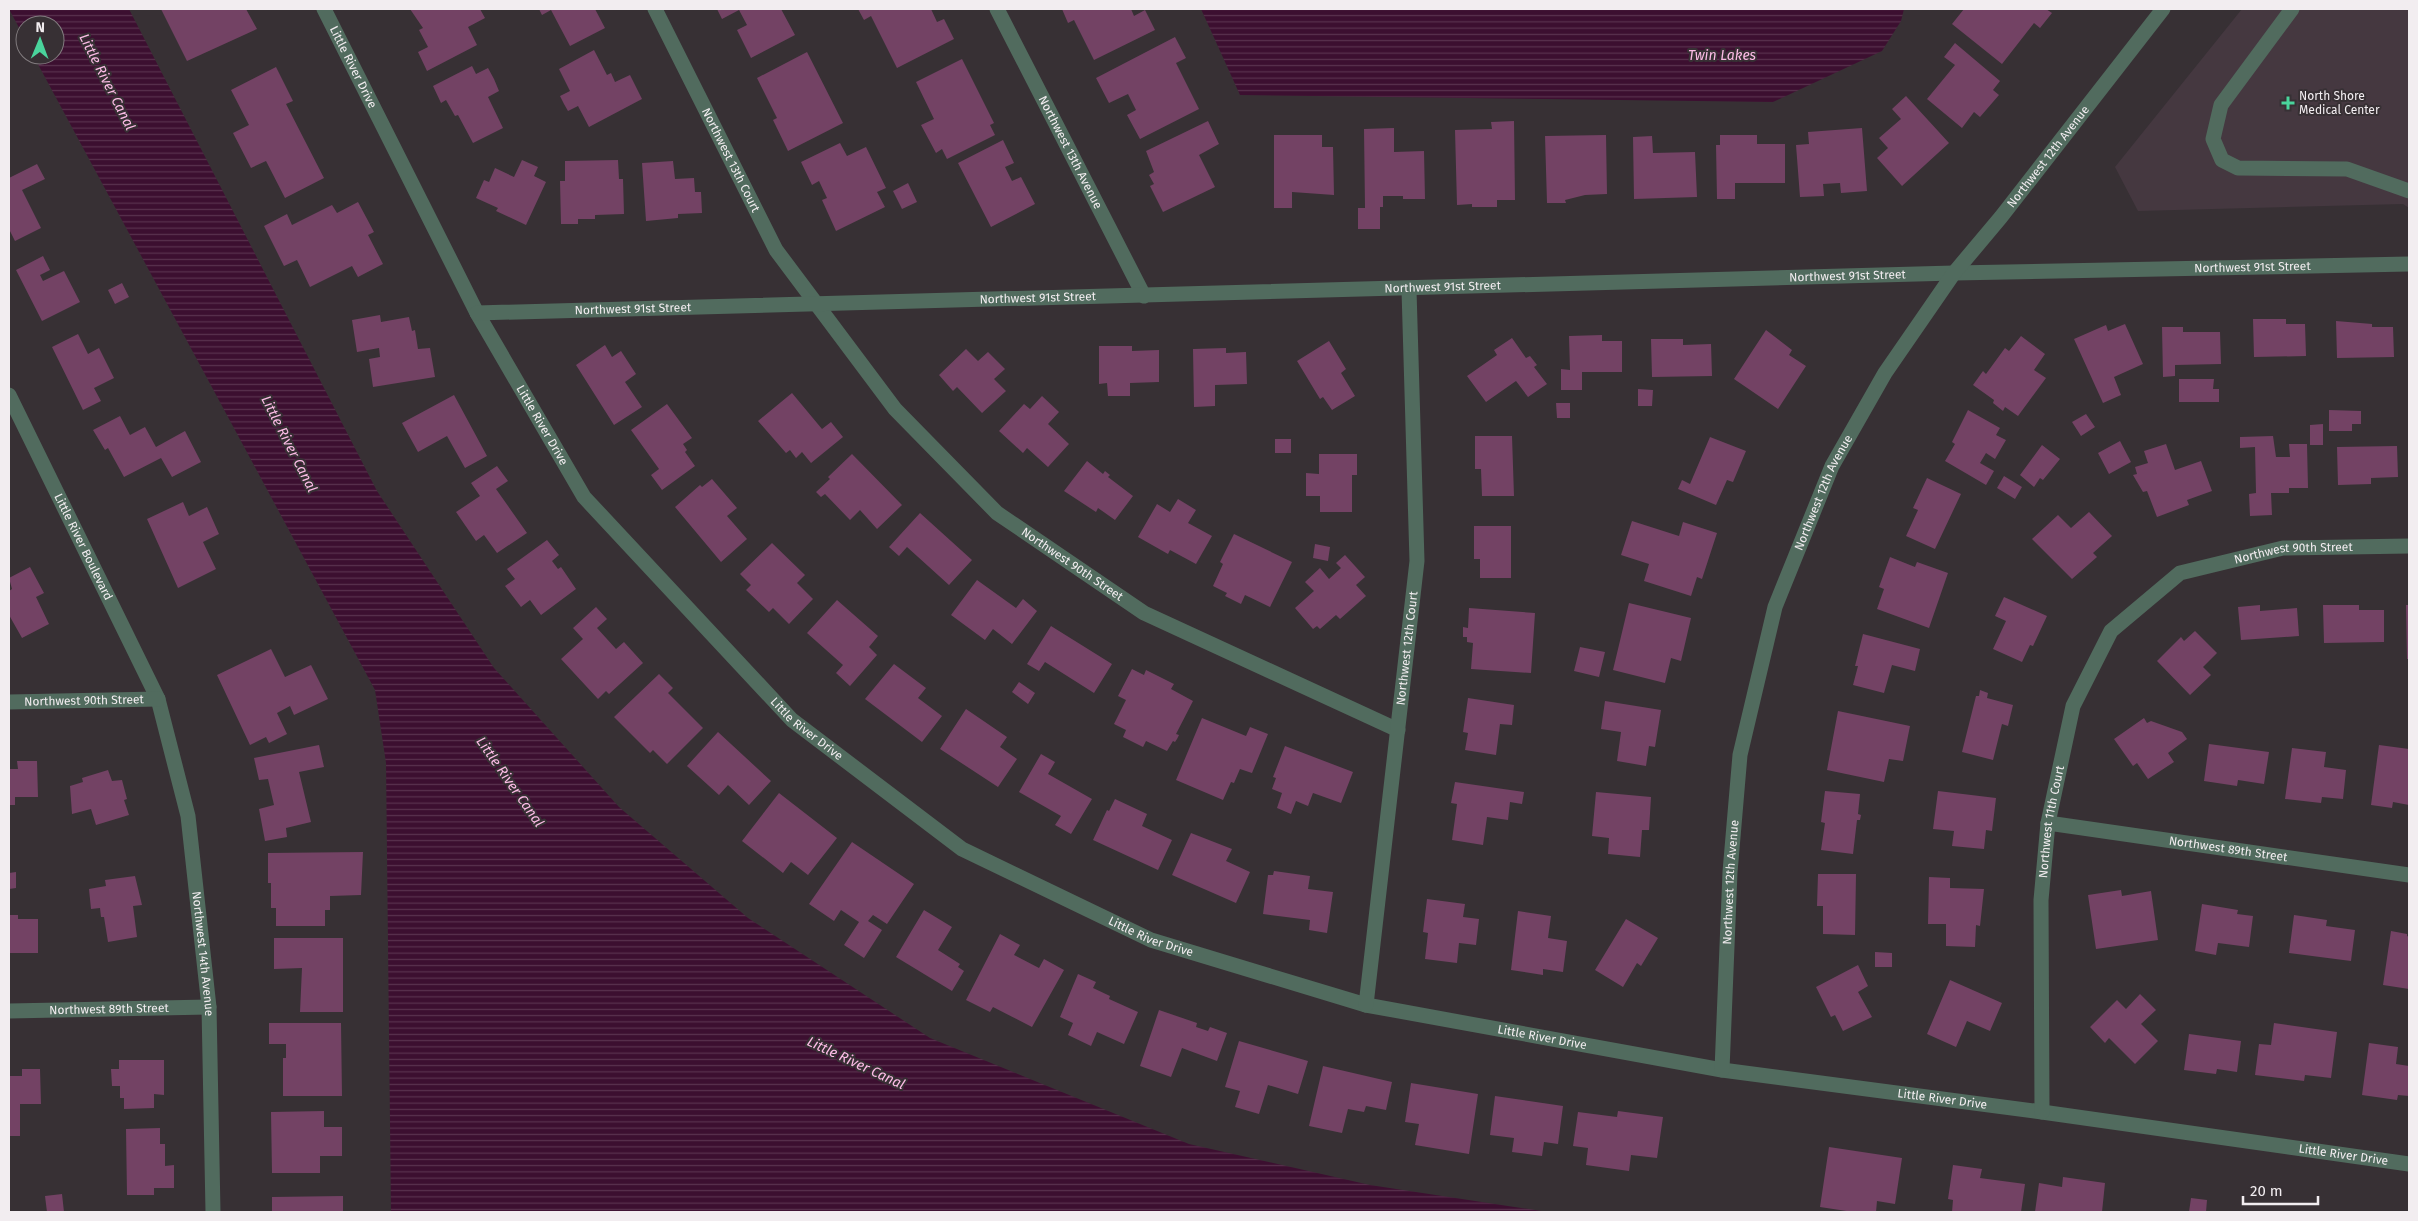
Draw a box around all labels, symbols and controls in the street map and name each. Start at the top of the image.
north arrow [15,15,65,65]
text: N [35,19,45,36]
street label: Little River Drive [327,24,380,110]
water label: Little River Canal [75,31,139,133]
water label: Twin Lakes [1688,47,1757,64]
place label: North Shore Medical Center [2299,89,2380,117]
street label: Northwest 13th Avenue [1036,93,1105,211]
marker: North Shore Medical Center [2281,96,2295,110]
street label: Northwest 12th Avenue [2004,103,2092,210]
street label: Northwest 13th Court [699,106,763,215]
street label: Northwest 91st Street [2194,259,2311,275]
street label: Northwest 91st Street [1789,267,1907,284]
street label: Northwest 91st Street [1384,278,1502,295]
street label: Northwest 91st Street [979,289,1097,306]
street label: Northwest 91st Street [574,300,692,317]
street label: Little River Drive [513,383,571,468]
water label: Little River Canal [257,393,321,495]
street label: Northwest 12th Avenue [1792,432,1855,552]
street label: Little River Boulevard [51,491,115,602]
street label: Northwest 90th Street [1019,525,1126,604]
street label: Northwest 90th Street [2233,540,2353,567]
street label: Northwest 12th Court [1393,590,1421,706]
street label: Northwest 90th Street [24,692,145,709]
street label: Little River Drive [768,695,846,763]
water label: Little River Canal [473,734,547,830]
street label: Northwest 11th Court [2036,764,2067,879]
street label: Northwest 12th Avenue [1720,819,1741,945]
street label: Northwest 89th Street [2168,834,2289,864]
street label: Northwest 14th Avenue [189,891,216,1016]
street label: Little River Drive [1106,914,1195,959]
street label: Northwest 89th Street [49,1001,169,1017]
street label: Little River Drive [1497,1022,1588,1052]
water label: Little River Canal [804,1033,908,1093]
street label: Little River Drive [1897,1086,1988,1112]
street label: Little River Drive [2298,1141,2389,1168]
scale bar [2243,1174,2318,1206]
text: 20 m [2250,1182,2283,1200]

